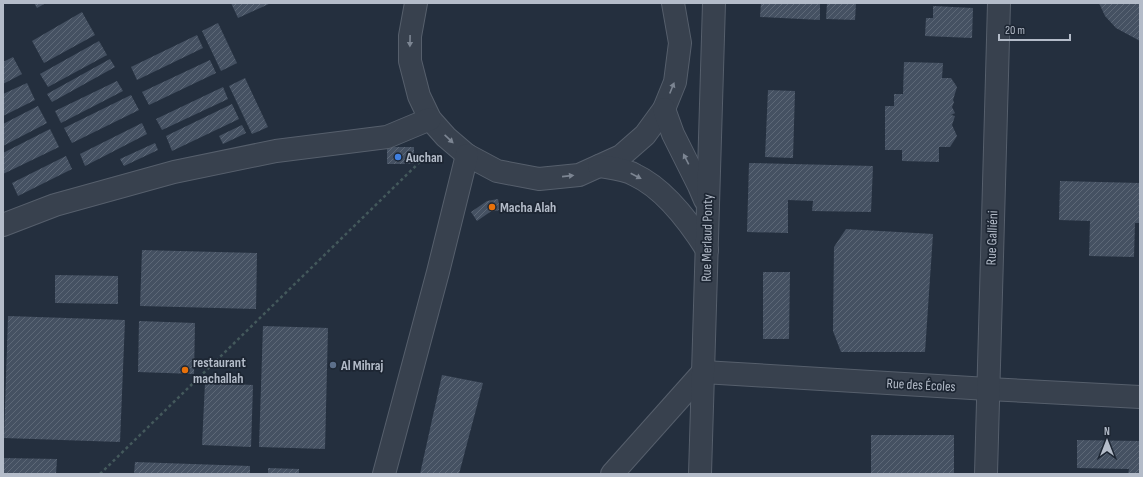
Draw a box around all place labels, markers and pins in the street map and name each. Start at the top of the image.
place label: Auchan [405,149,443,166]
marker: Auchan [393,152,403,162]
place label: Macha Alah [500,199,556,216]
marker: Macha Alah [487,202,497,212]
place label: restaurant machallah [193,354,246,387]
place label: Al Mihraj [340,357,384,374]
marker: Al Mihraj [328,360,338,370]
marker: restaurant machallah [180,365,190,375]

